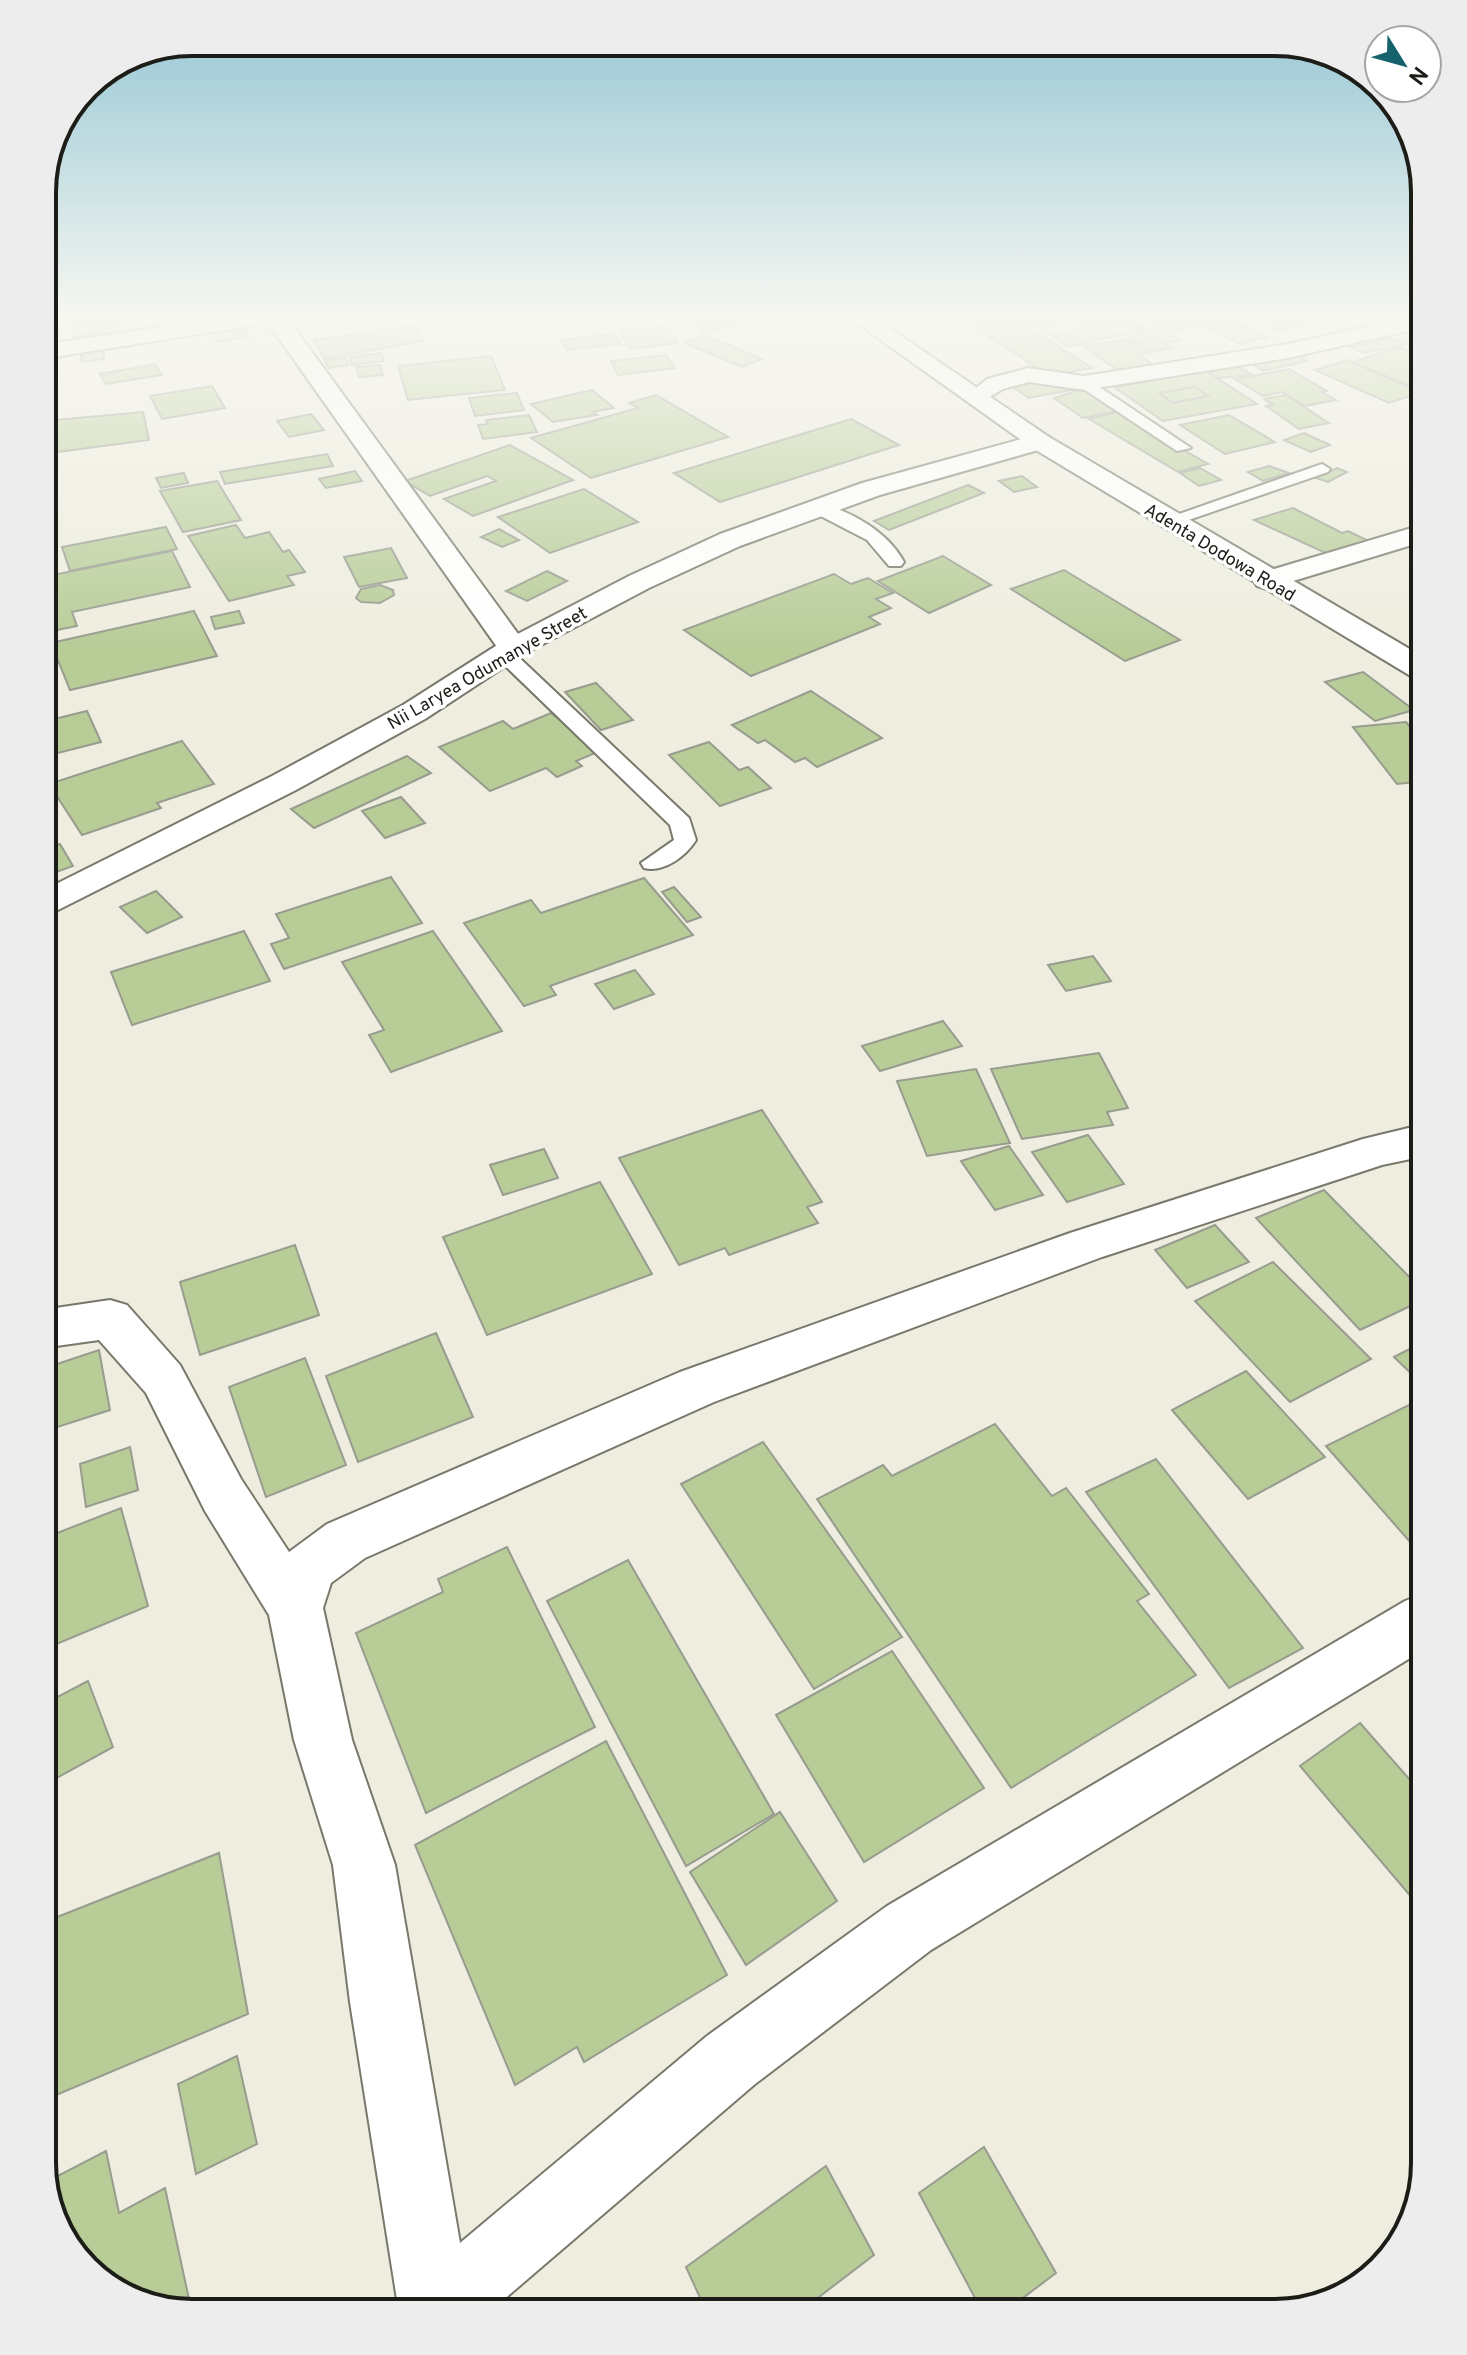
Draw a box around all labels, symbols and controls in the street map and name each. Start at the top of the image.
north arrow [1363,24,1443,104]
text: N [1401,60,1433,89]
street label: Adenta Dodowa Road [1139,499,1299,608]
street label: Nii Laryea Odumanye Street [384,603,592,736]

